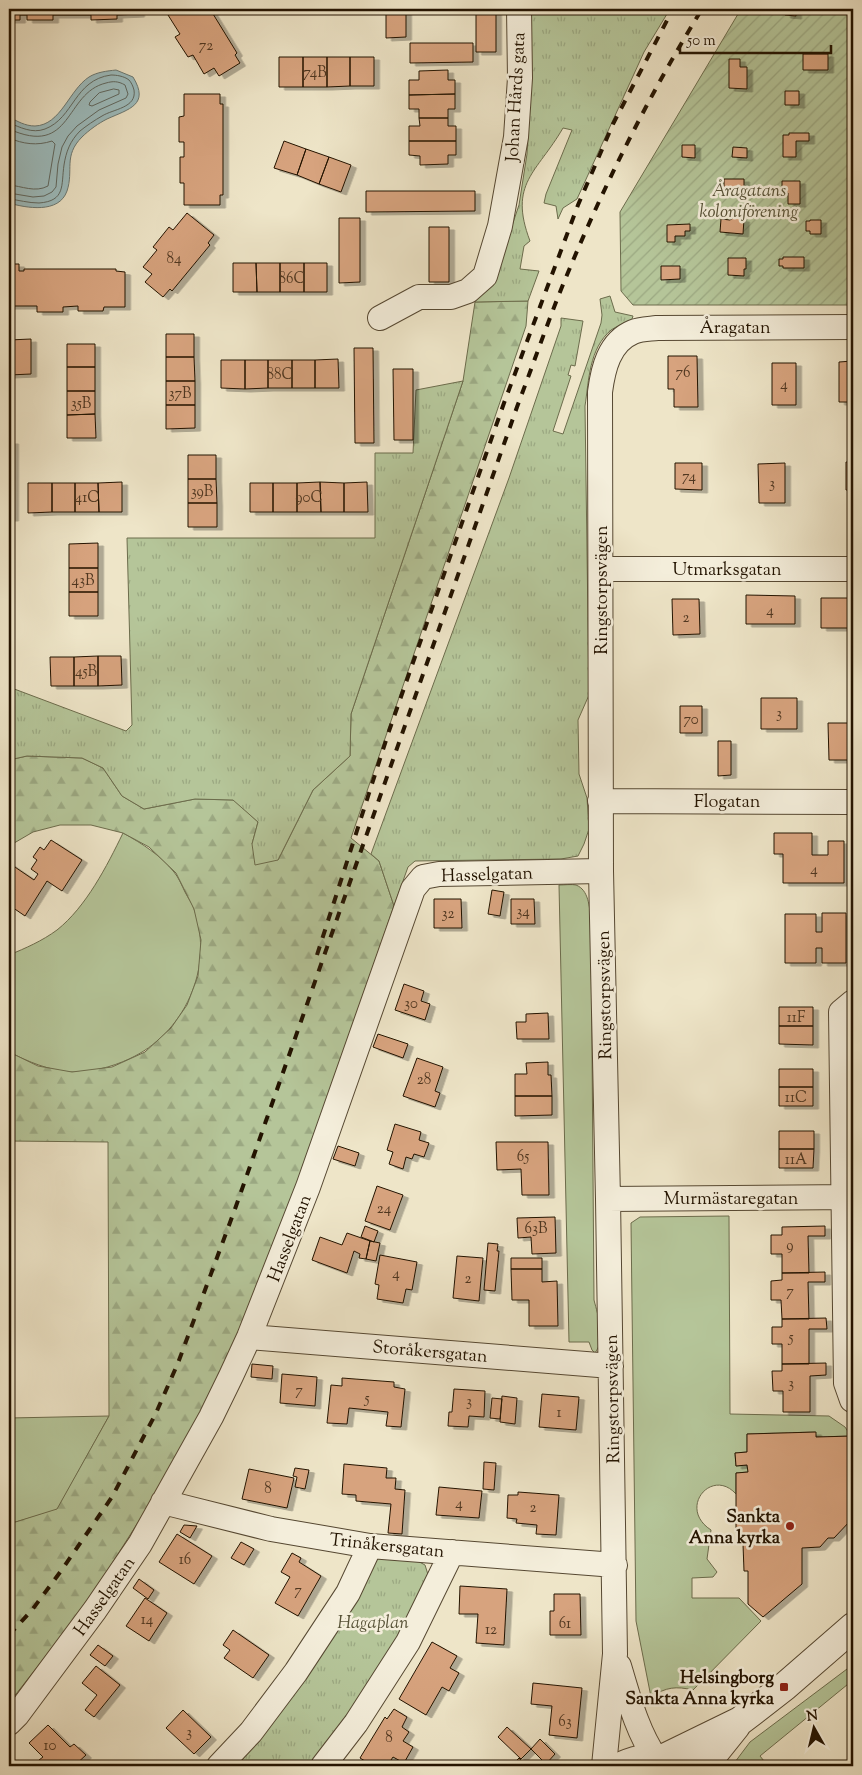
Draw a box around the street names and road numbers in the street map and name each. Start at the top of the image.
street label: Johan Hårds gata [501,32,533,164]
street label: Åragatan [699,316,771,342]
street label: Ringstorpsvägen [590,525,616,655]
street label: Utmarksgatan [672,558,782,584]
street label: Flogatan [694,790,761,816]
street label: Hasselgatan [441,861,534,891]
street label: Ringstorpsvägen [592,930,620,1060]
street label: Murmästaregatan [664,1187,799,1213]
street label: Hasselgatan [262,1191,320,1286]
street label: Ringstorpsvägen [600,1334,628,1464]
street label: Storåkersgatan [371,1335,489,1371]
street label: Trinåkersgatan [328,1528,446,1566]
street label: Hasselgatan [69,1552,143,1642]

